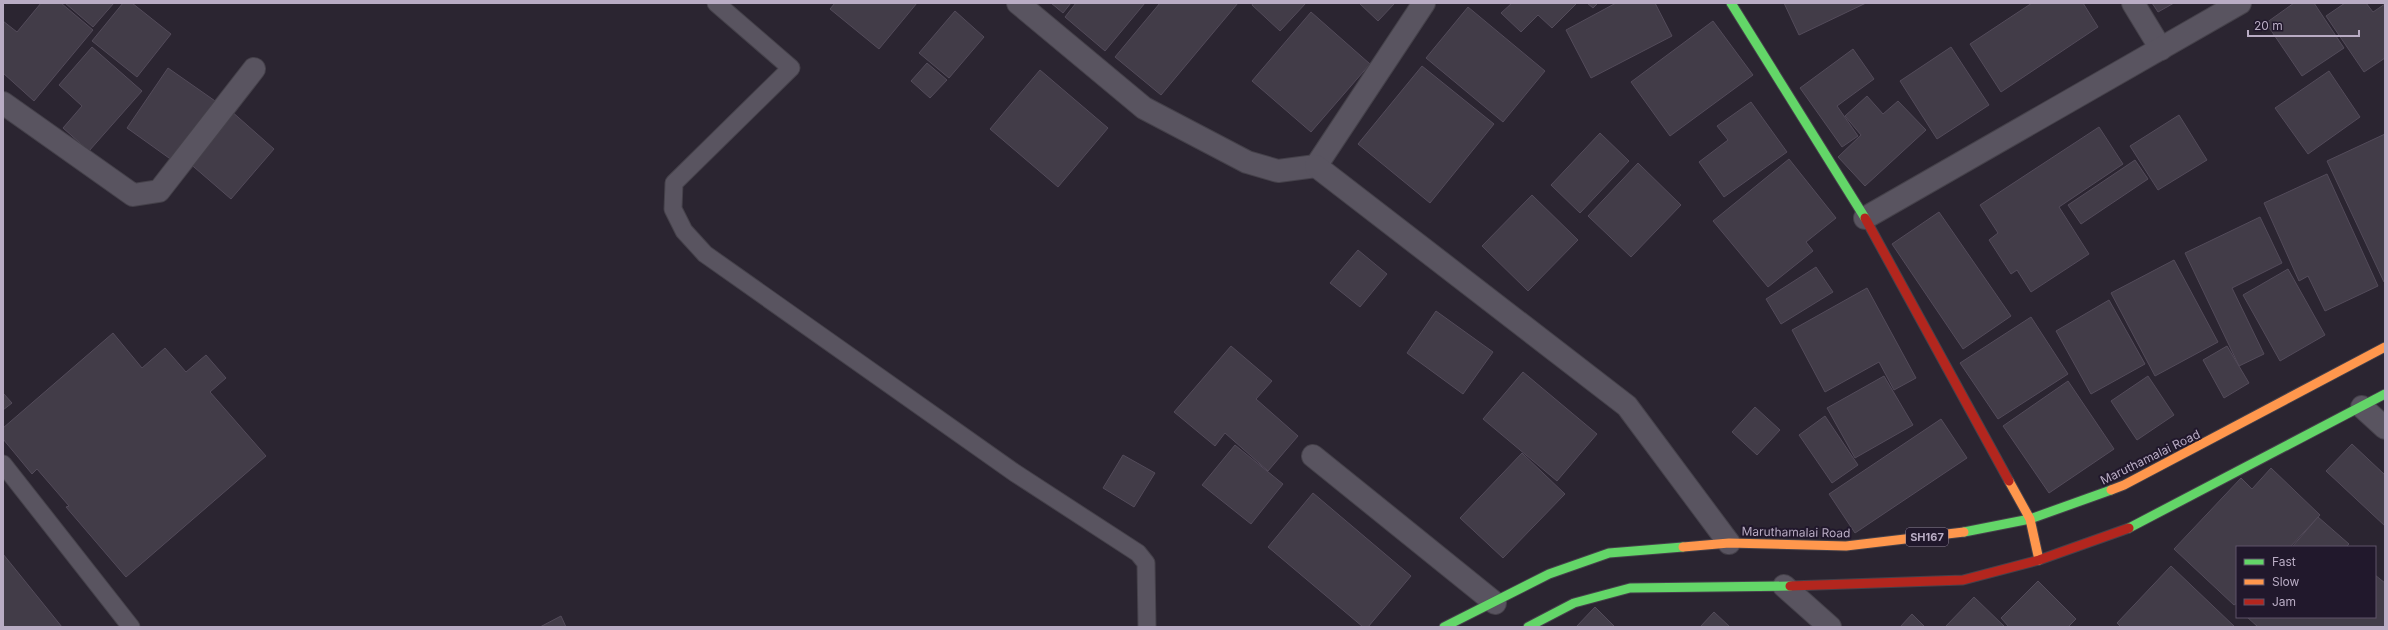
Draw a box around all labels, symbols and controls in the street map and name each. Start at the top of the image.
scale bar [2248,12,2359,38]
text: 20 m [2254,18,2283,33]
street label: Maruthamalai Road [2098,426,2202,488]
street label: Maruthamalai Road [1741,524,1851,540]
road number: SH167 [1906,528,1948,546]
legend [2236,546,2376,618]
text: Fast [2272,554,2296,569]
text: Slow [2272,574,2300,589]
text: Jam [2272,594,2296,609]

